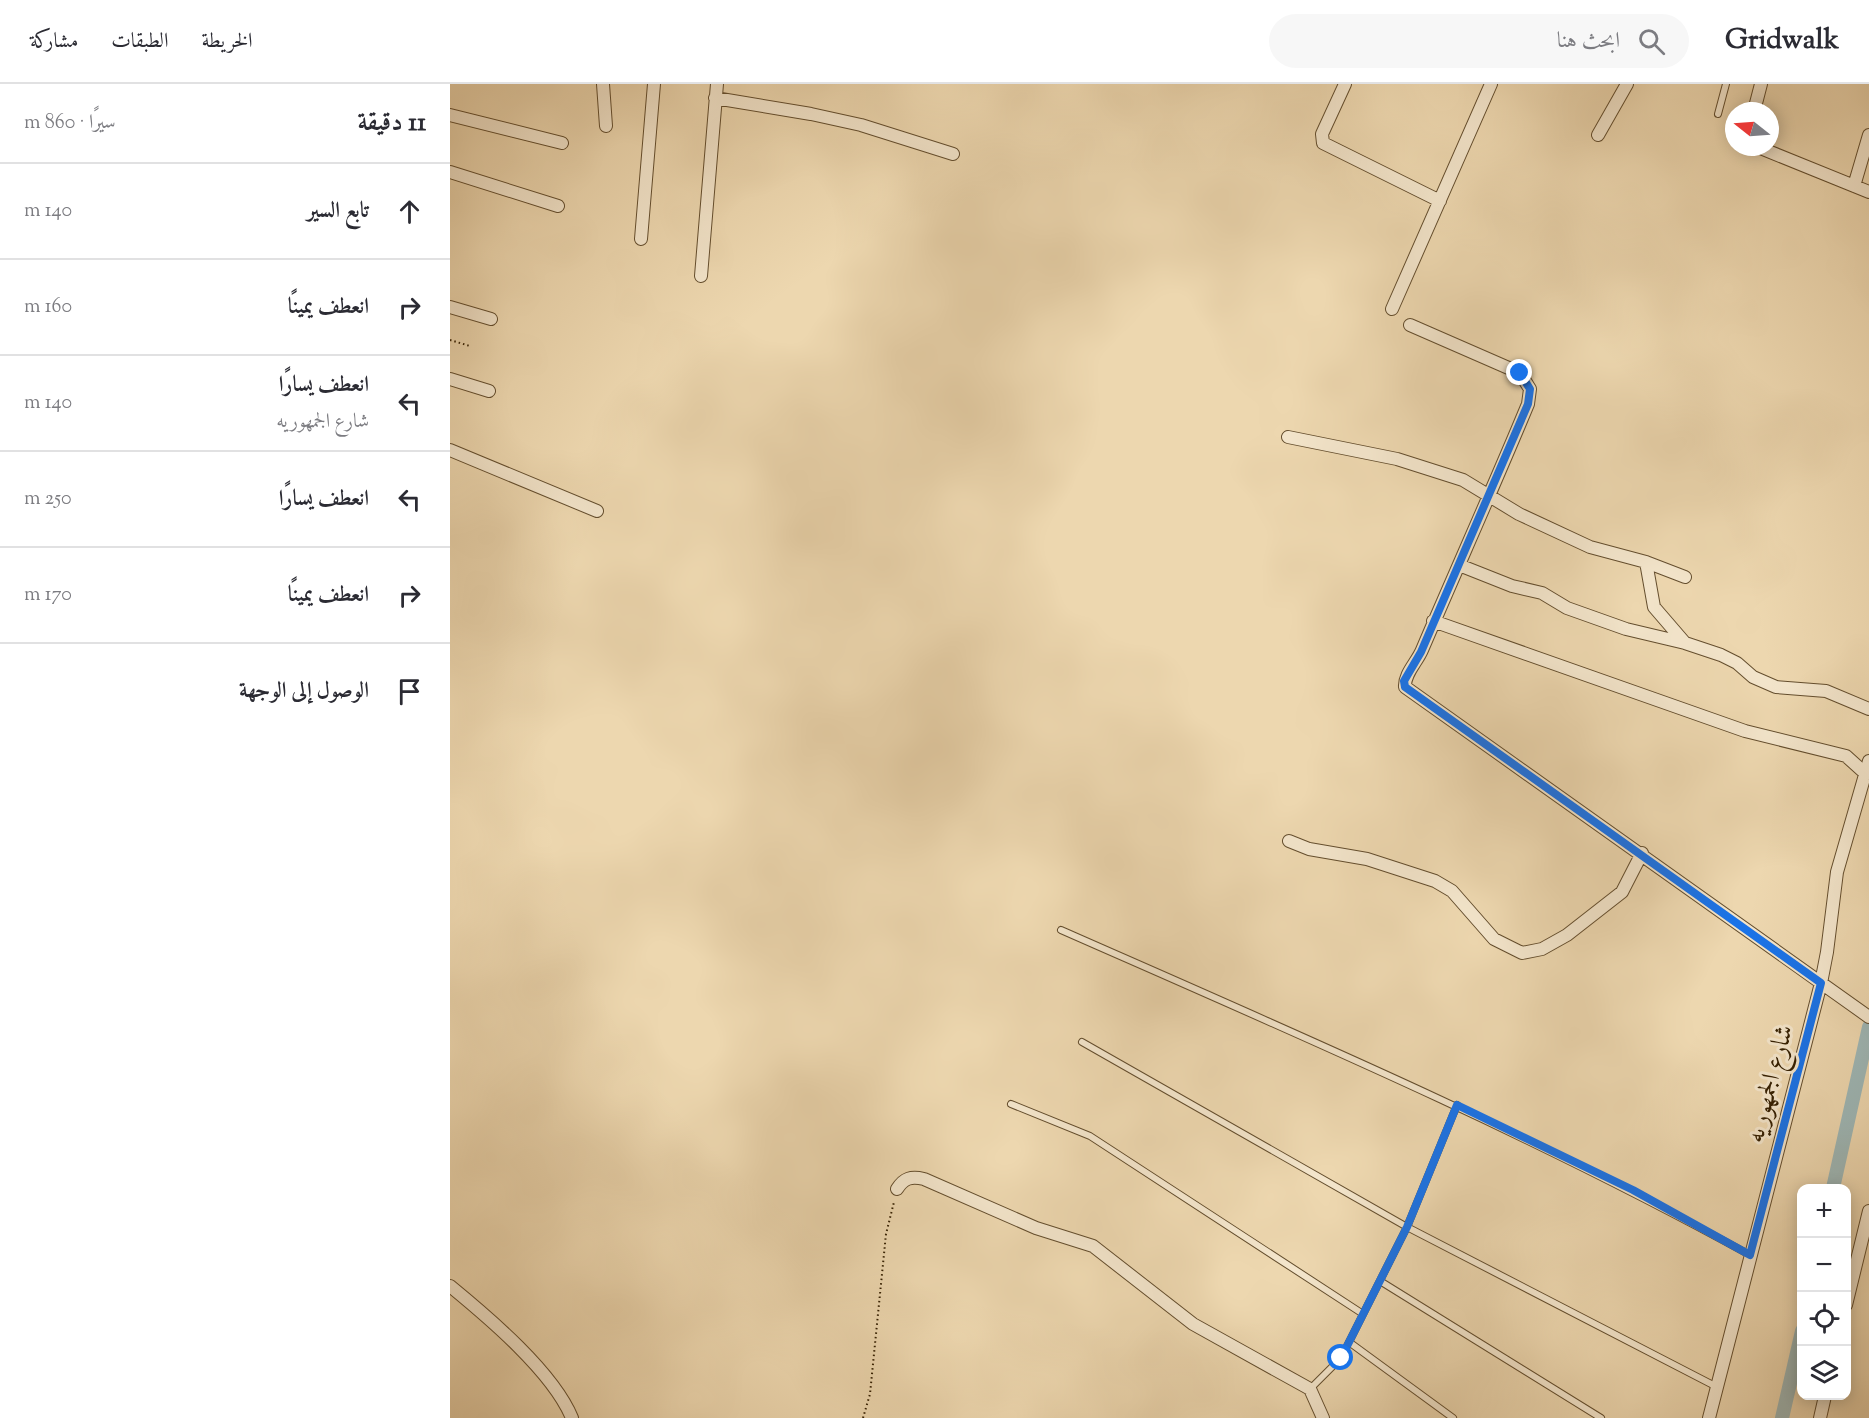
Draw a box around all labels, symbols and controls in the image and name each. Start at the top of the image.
search box [1269,14,1689,68]
text: Gridwalk [1725,21,1839,61]
icon: search [1635,25,1668,58]
text: ابحث هنا [1557,26,1620,58]
text: مشاركة [30,27,78,57]
text: الطبقات [111,27,168,57]
text: الخريطة [201,27,253,57]
north arrow [1725,102,1779,156]
text: 11 دقيقة [357,105,426,142]
text: سيرًا · 860 m [24,109,116,138]
icon: ahead [393,195,426,228]
text: تابع السير [307,196,369,228]
text: 140 m [24,197,72,226]
icon: right [393,291,426,324]
text: انعطف يمينًا [288,292,369,324]
text: 160 m [24,293,72,322]
route end [1506,359,1532,385]
text: انعطف يسارًا [279,370,369,402]
icon: left [393,387,426,420]
text: 140 m [24,389,72,418]
text: شارع الجمهوريه [276,408,369,437]
icon: left [393,483,426,516]
text: انعطف يسارًا [279,484,369,516]
text: 250 m [24,485,72,514]
icon: right [393,579,426,612]
text: انعطف يمينًا [288,580,369,612]
text: 170 m [24,581,72,610]
icon: arrive [393,675,426,708]
text: الوصول إلى الوجهة [239,676,369,708]
street label: شارع الجمهوريه [1738,1021,1805,1147]
map controls [1797,1184,1851,1400]
button: + [1797,1184,1851,1238]
button: − [1797,1238,1851,1292]
button: locate [1797,1292,1851,1346]
route start [1327,1344,1353,1370]
button: layers [1797,1346,1851,1400]

